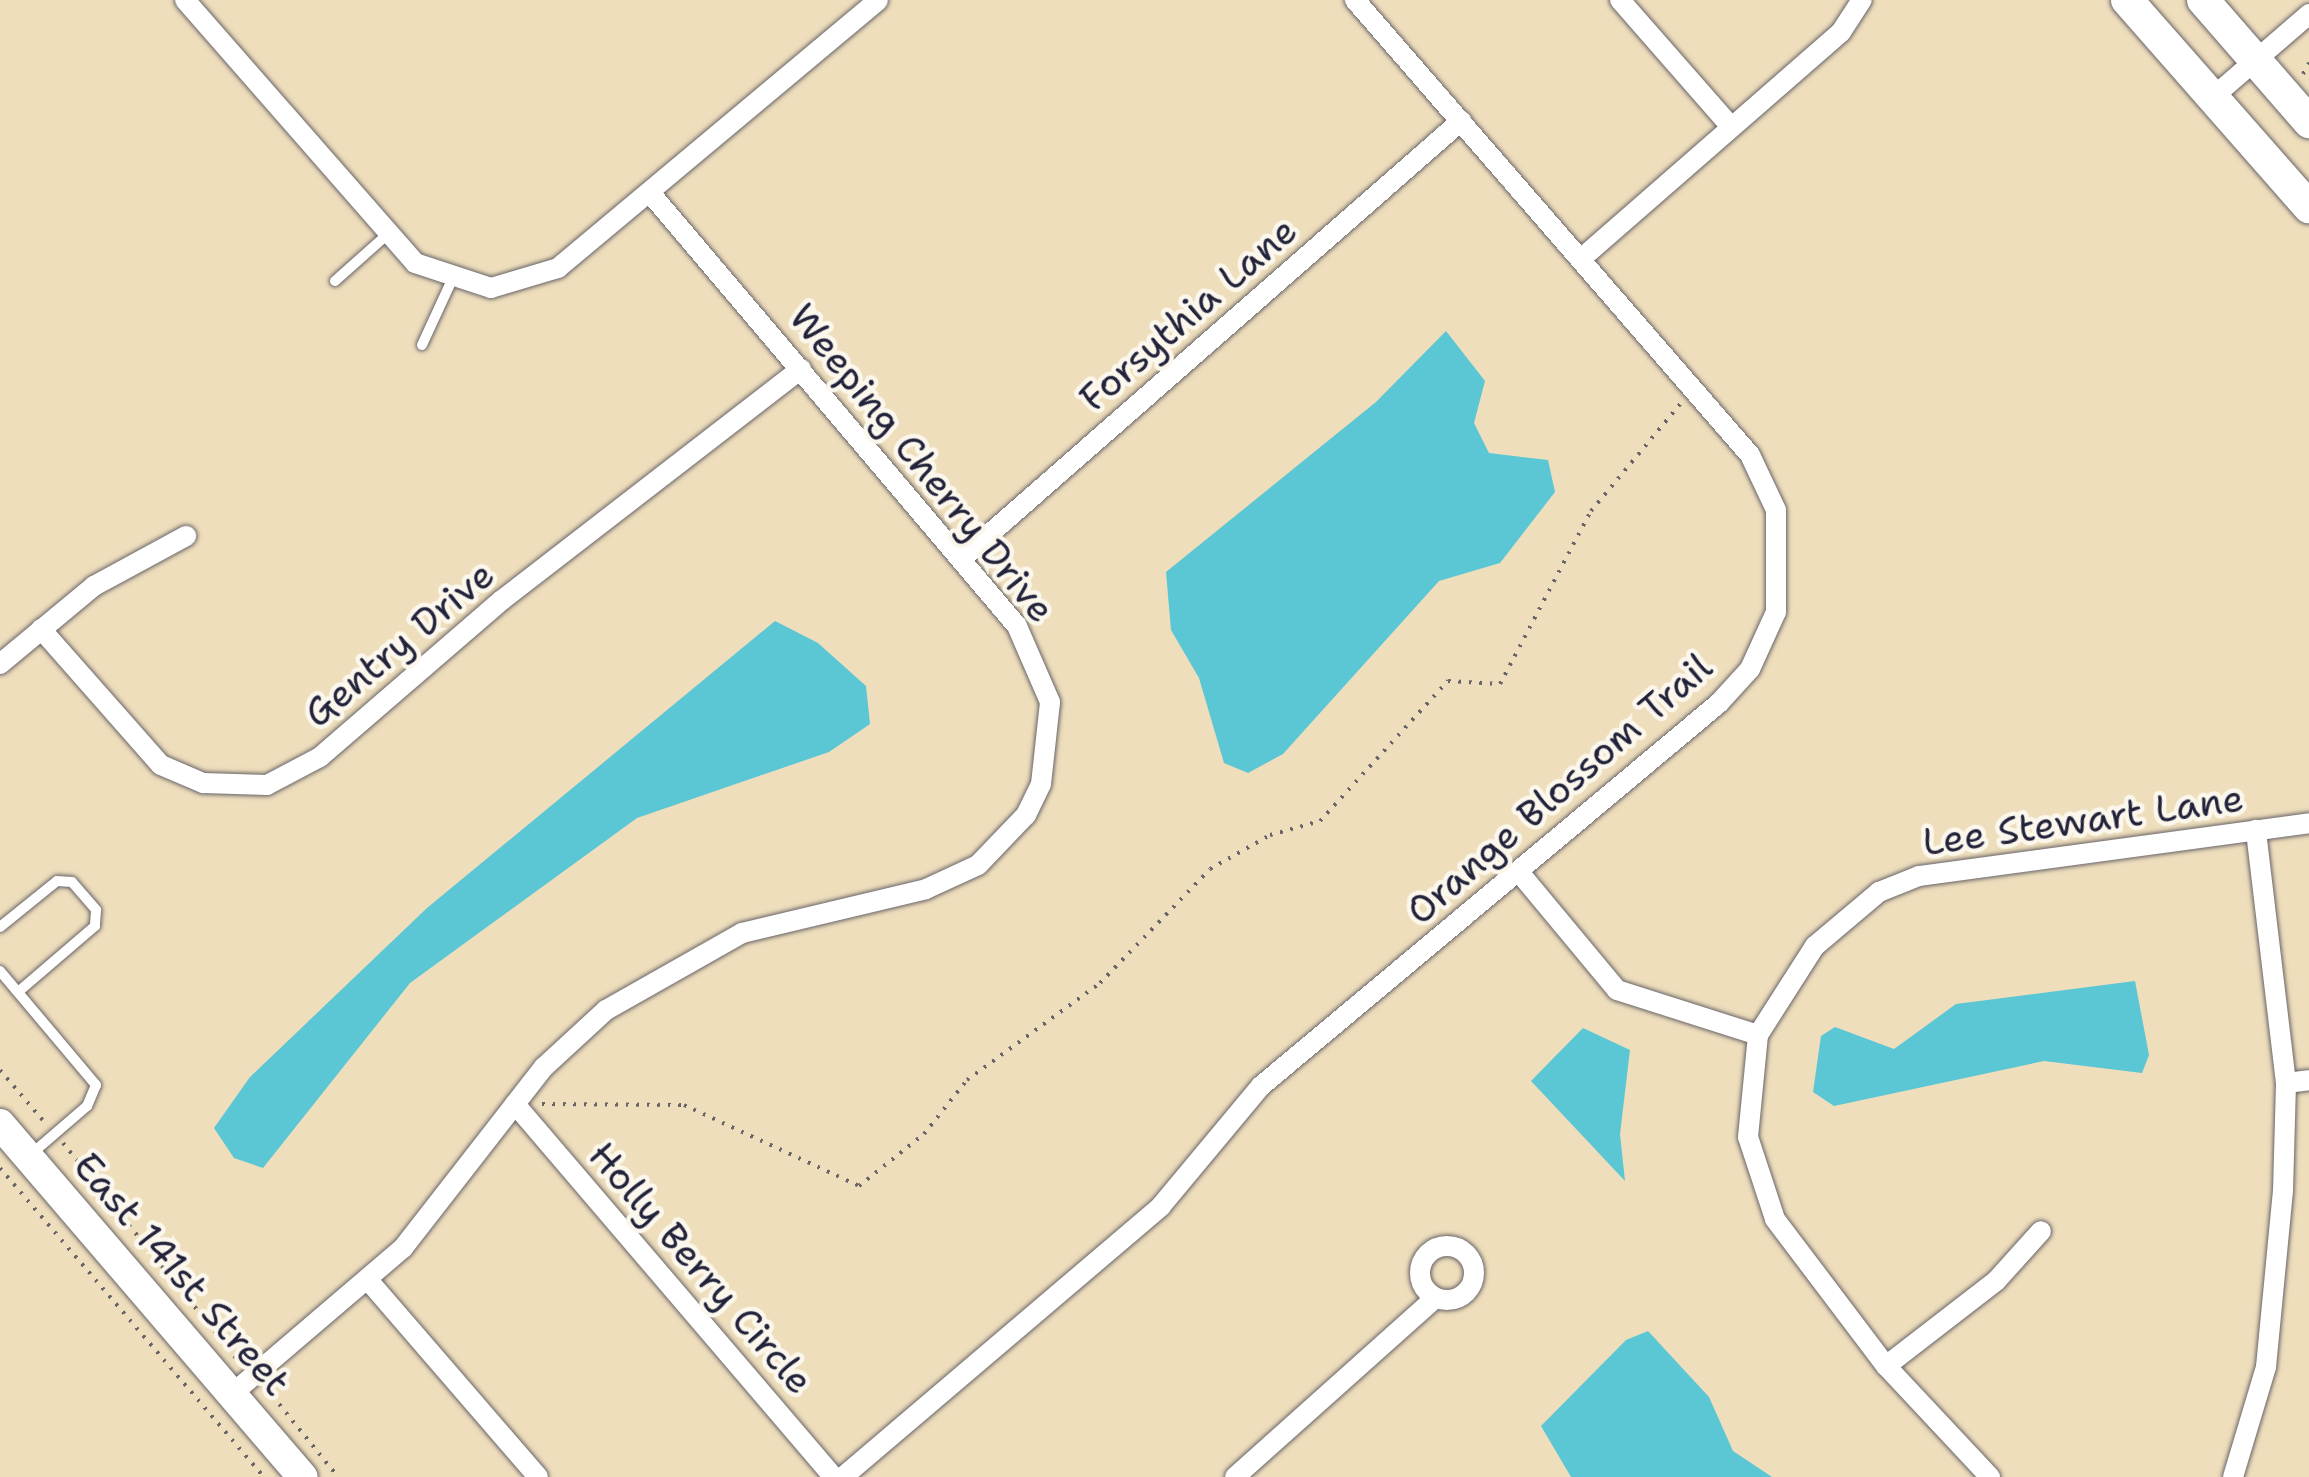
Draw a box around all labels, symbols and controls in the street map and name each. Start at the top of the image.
street label: Forsythia Lane [1070,207,1306,421]
street label: Weeping Cherry Drive [780,295,1064,631]
street label: Gentry Drive [295,551,503,737]
street label: Orange Blossom Trail [1397,644,1721,934]
street label: Lee Stewart Lane [1920,775,2246,865]
street label: Holly Berry Circle [579,1133,823,1403]
street label: East 141st Street [64,1143,300,1405]

